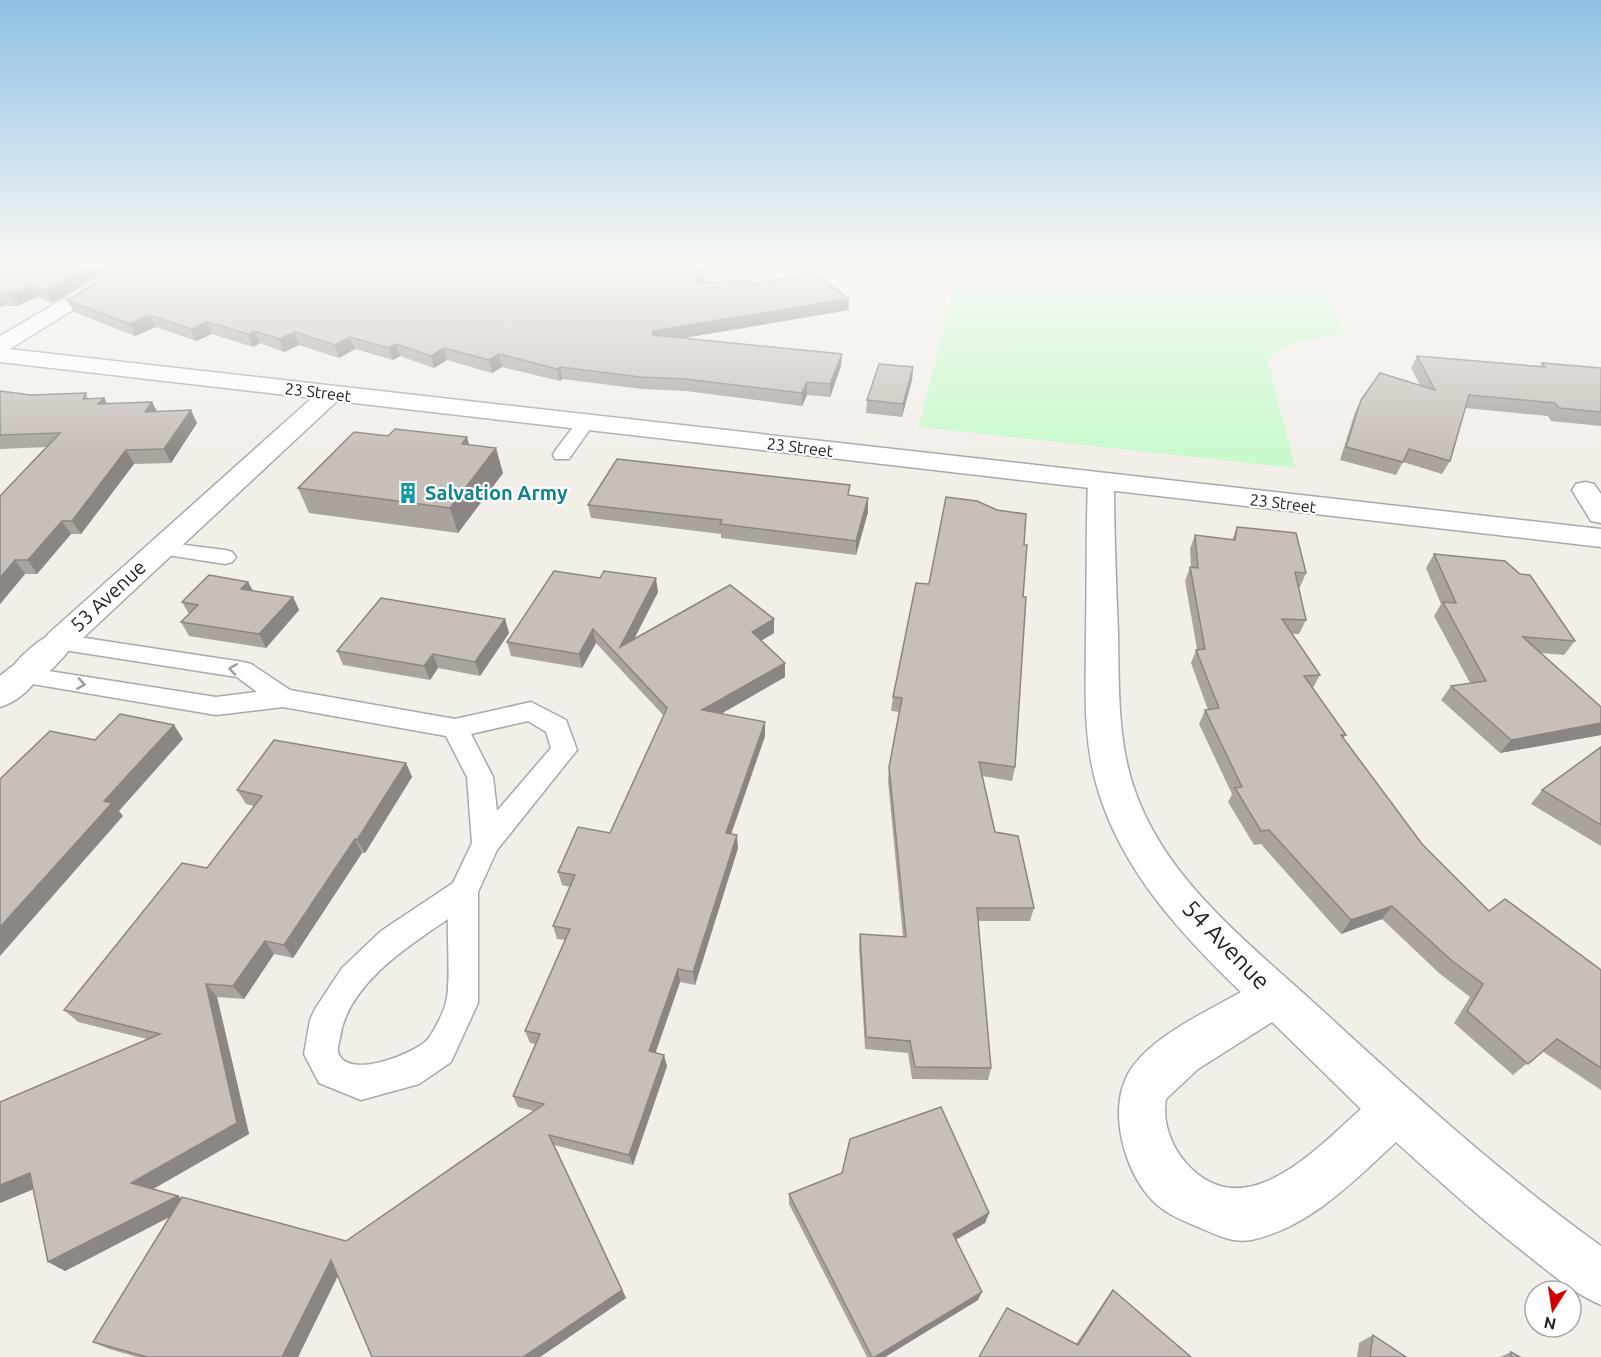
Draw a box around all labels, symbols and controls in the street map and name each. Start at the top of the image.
street label: 23 Street [284,379,353,405]
street label: 23 Street [766,434,835,460]
building icon: Salvation Army [396,481,420,505]
place label: Salvation Army [425,481,568,504]
street label: 23 Street [1249,490,1318,516]
street label: 53 Avenue [65,555,150,636]
one-way arrow [228,663,238,676]
one-way arrow [76,678,85,690]
street label: 54 Avenue [1177,894,1275,995]
north arrow [1523,1279,1583,1339]
text: N [1542,1314,1558,1334]

